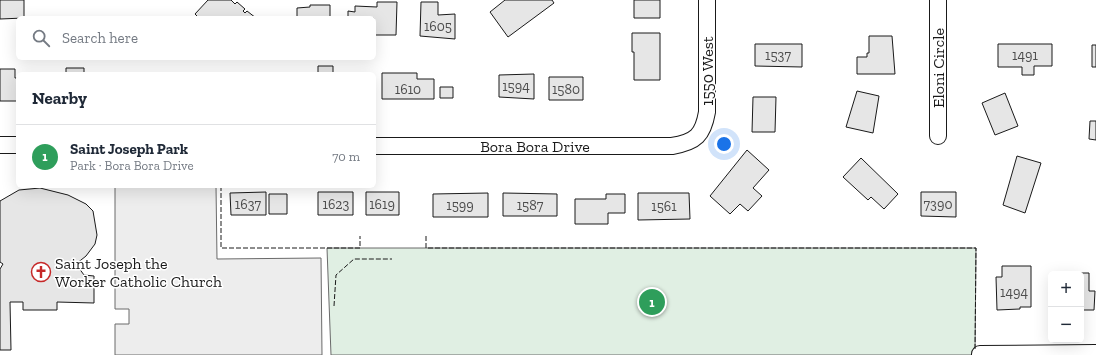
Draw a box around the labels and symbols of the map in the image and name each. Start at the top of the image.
house number: 1605 [424,18,452,35]
street label: Eloni Circle [929,28,948,108]
street label: 1550 West [698,36,717,106]
house number: 1537 [765,47,791,64]
house number: 1491 [1012,47,1038,64]
house number: 1594 [502,78,530,95]
house number: 1610 [395,81,421,98]
house number: 1580 [552,81,580,98]
your location [714,134,734,154]
street label: Bora Bora Drive [480,137,590,156]
house number: 1637 [235,196,262,213]
house number: 1623 [323,196,350,213]
house number: 1619 [369,196,395,213]
house number: 7390 [924,196,952,213]
house number: 1599 [446,197,474,214]
house number: 1587 [517,197,544,214]
house number: 1561 [651,198,677,215]
place label: Saint Joseph the Worker Catholic Church [55,254,222,291]
church icon: Saint Joseph the Worker Catholic Church [30,261,52,283]
house number: 1494 [1000,284,1028,301]
pin: 1 [639,287,665,317]

